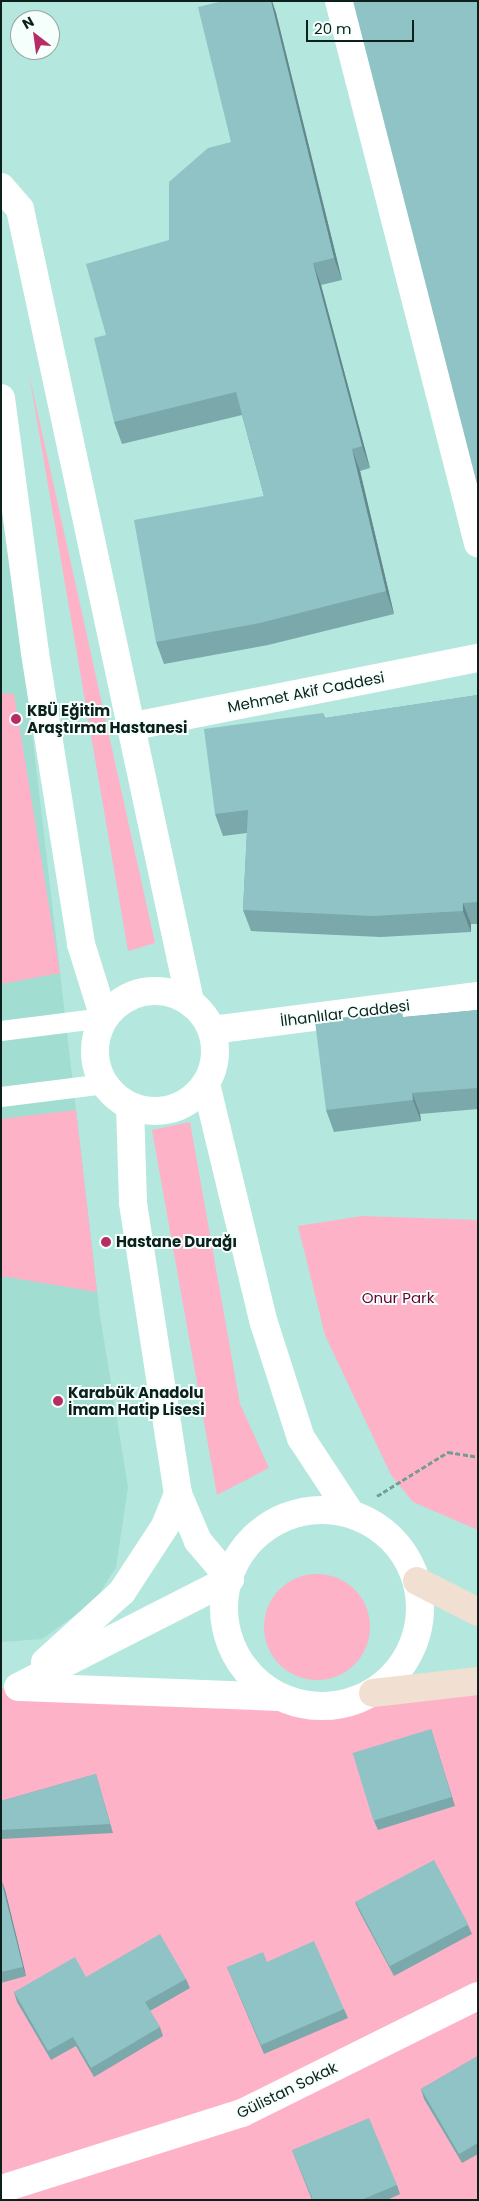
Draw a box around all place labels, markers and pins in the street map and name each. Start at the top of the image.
place label: KBÜ Eğitim Araştırma Hastanesi [27,701,188,736]
marker: KBÜ Eğitim Araştırma Hastanesi [9,712,23,726]
place label: Hastane Durağı [116,1233,237,1251]
marker: Hastane Durağı [100,1236,112,1248]
place label: Karabük Anadolu İmam Hatip Lisesi [68,1383,205,1418]
marker: Karabük Anadolu İmam Hatip Lisesi [52,1395,64,1407]

